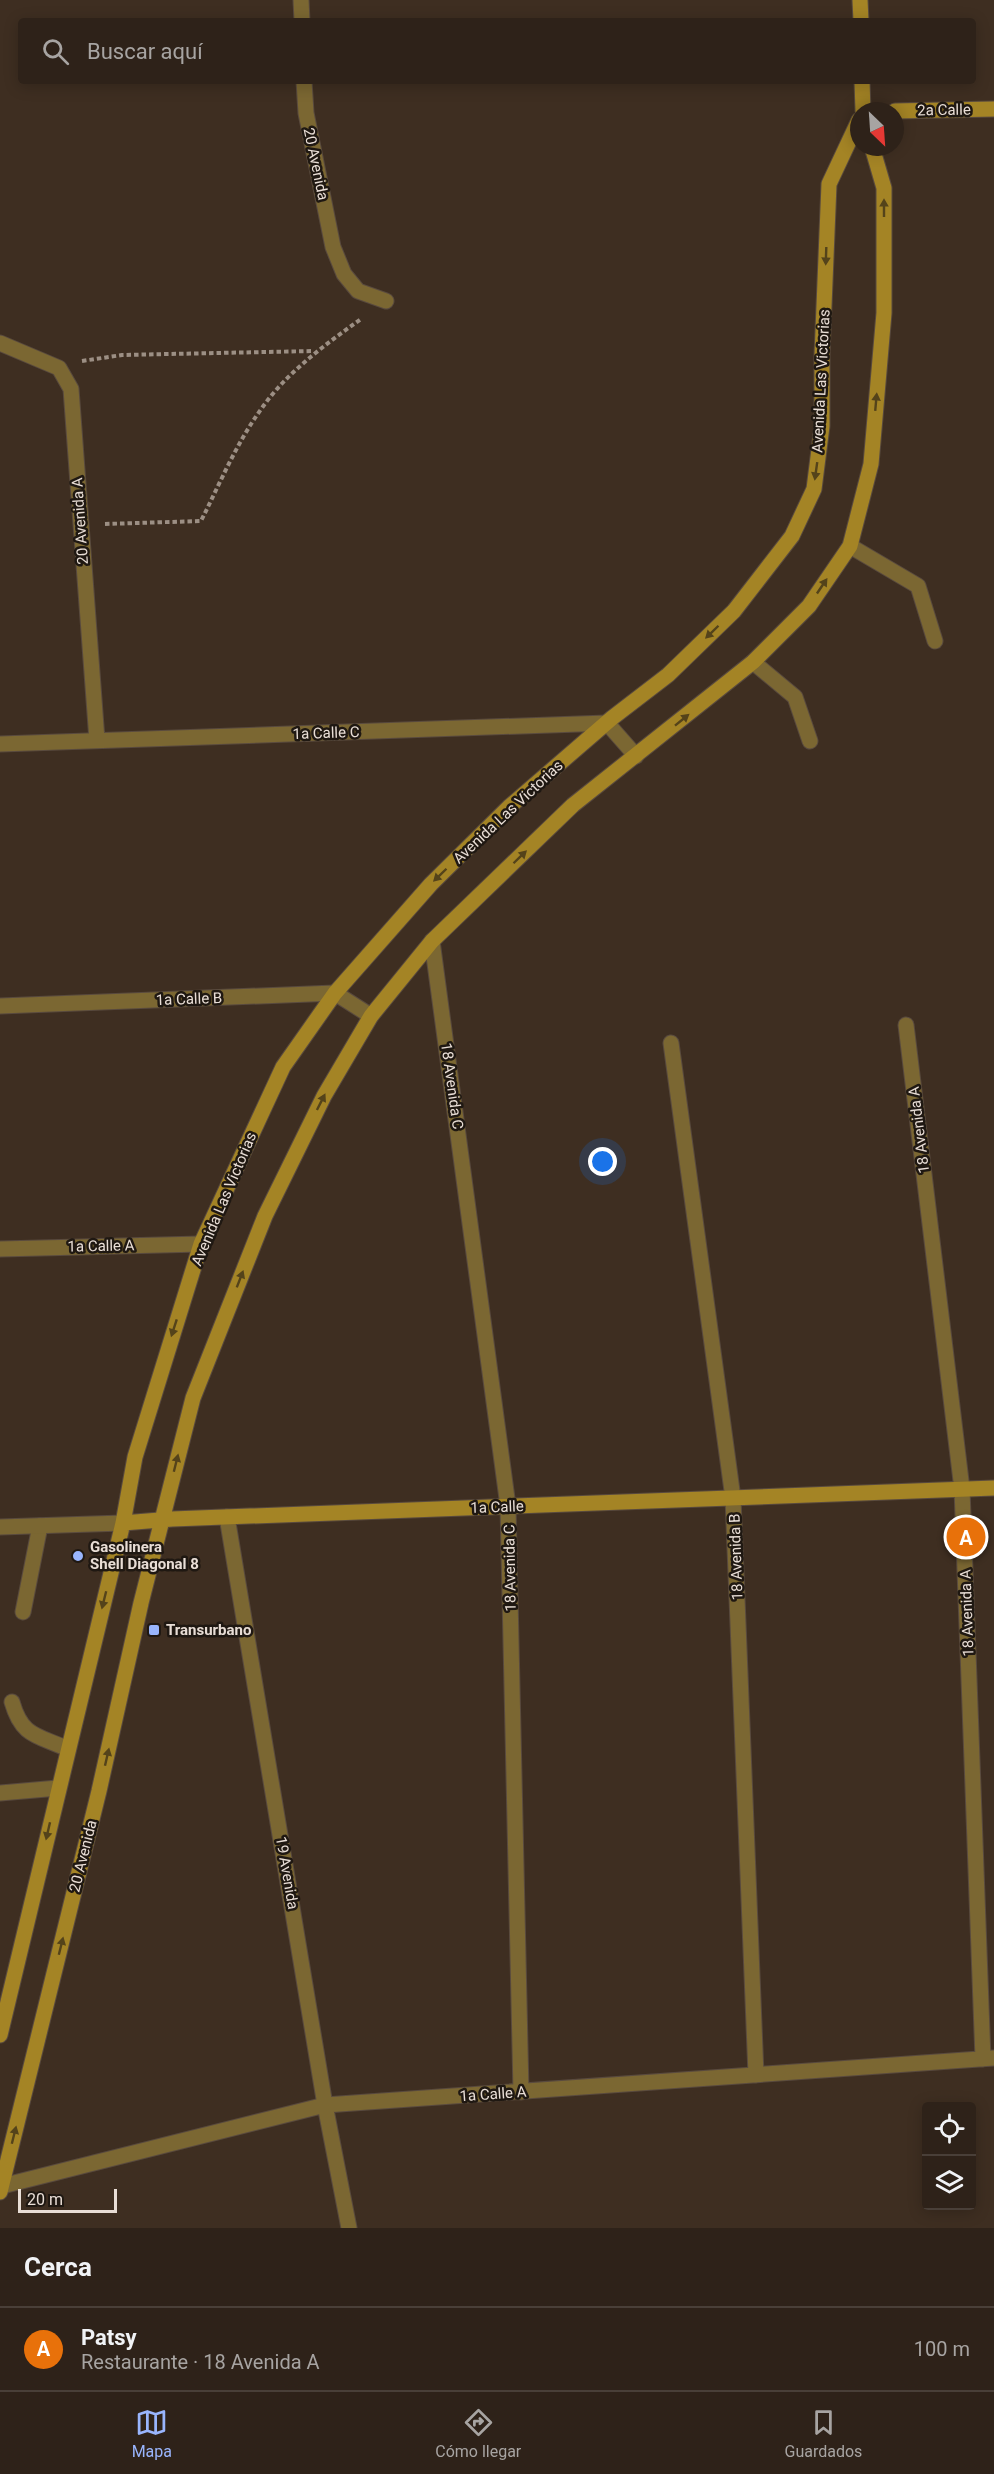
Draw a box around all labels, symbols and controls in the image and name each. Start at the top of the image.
search box [18,18,976,84]
icon: search [39,35,72,68]
text: Buscar aquí [87,39,203,64]
street label: 2a Calle [917,101,971,119]
north arrow [850,102,904,156]
street label: 20 Avenida [300,126,332,202]
one-way arrow [879,198,889,217]
one-way arrow [822,246,831,265]
street label: Avenida Las Victorias [808,309,834,453]
one-way arrow [872,393,881,412]
one-way arrow [812,462,821,481]
street label: 20 Avenida A [68,477,92,565]
one-way arrow [816,578,827,594]
one-way arrow [705,625,720,639]
one-way arrow [674,714,689,726]
street label: 1a Calle C [292,723,360,743]
street label: Avenida Las Victorias [449,756,567,868]
one-way arrow [512,850,527,864]
one-way arrow [432,868,447,882]
street label: 1a Calle B [155,989,223,1009]
street label: 18 Avenida C [437,1042,467,1131]
street label: 18 Avenida A [905,1085,933,1174]
one-way arrow [316,1093,326,1110]
street label: Avenida Las Victorias [188,1129,260,1269]
your location [588,1147,617,1176]
street label: 1a Calle A [67,1236,135,1256]
one-way arrow [236,1270,245,1288]
one-way arrow [169,1319,178,1337]
one-way arrow [172,1454,182,1472]
street label: 1a Calle [470,1497,524,1517]
street label: 18 Avenida B [725,1513,747,1601]
pin: A [946,1514,986,1560]
street label: 18 Avenida C [500,1524,520,1612]
place label: Gasolinera Shell Diagonal 8 [90,1538,199,1573]
marker: Gasolinera Shell Diagonal 8 [71,1549,85,1563]
street label: 18 Avenida A [956,1569,978,1657]
one-way arrow [99,1591,109,1610]
place label: Transurbano [166,1621,251,1639]
marker: Transurbano [147,1623,161,1637]
one-way arrow [102,1747,112,1766]
street label: 20 Avenida [65,1818,101,1894]
one-way arrow [43,1821,53,1840]
street label: 19 Avenida [272,1835,302,1911]
one-way arrow [56,1937,66,1955]
street label: 1a Calle A [459,2083,527,2105]
map controls [922,2102,976,2210]
button: locate [922,2102,976,2156]
one-way arrow [10,2126,20,2145]
button: layers [922,2156,976,2210]
scale bar [18,2186,117,2214]
text: 20 m [27,2190,63,2209]
text: Cerca [24,2252,92,2282]
text: Patsy [81,2325,137,2350]
text: A [37,2337,50,2361]
text: 100 m [914,2337,970,2361]
text: Restaurante · 18 Avenida A [81,2350,320,2374]
tab: Mapa [132,2406,172,2461]
tab: Cómo llegar [435,2406,521,2461]
tab: Guardados [785,2406,862,2461]

